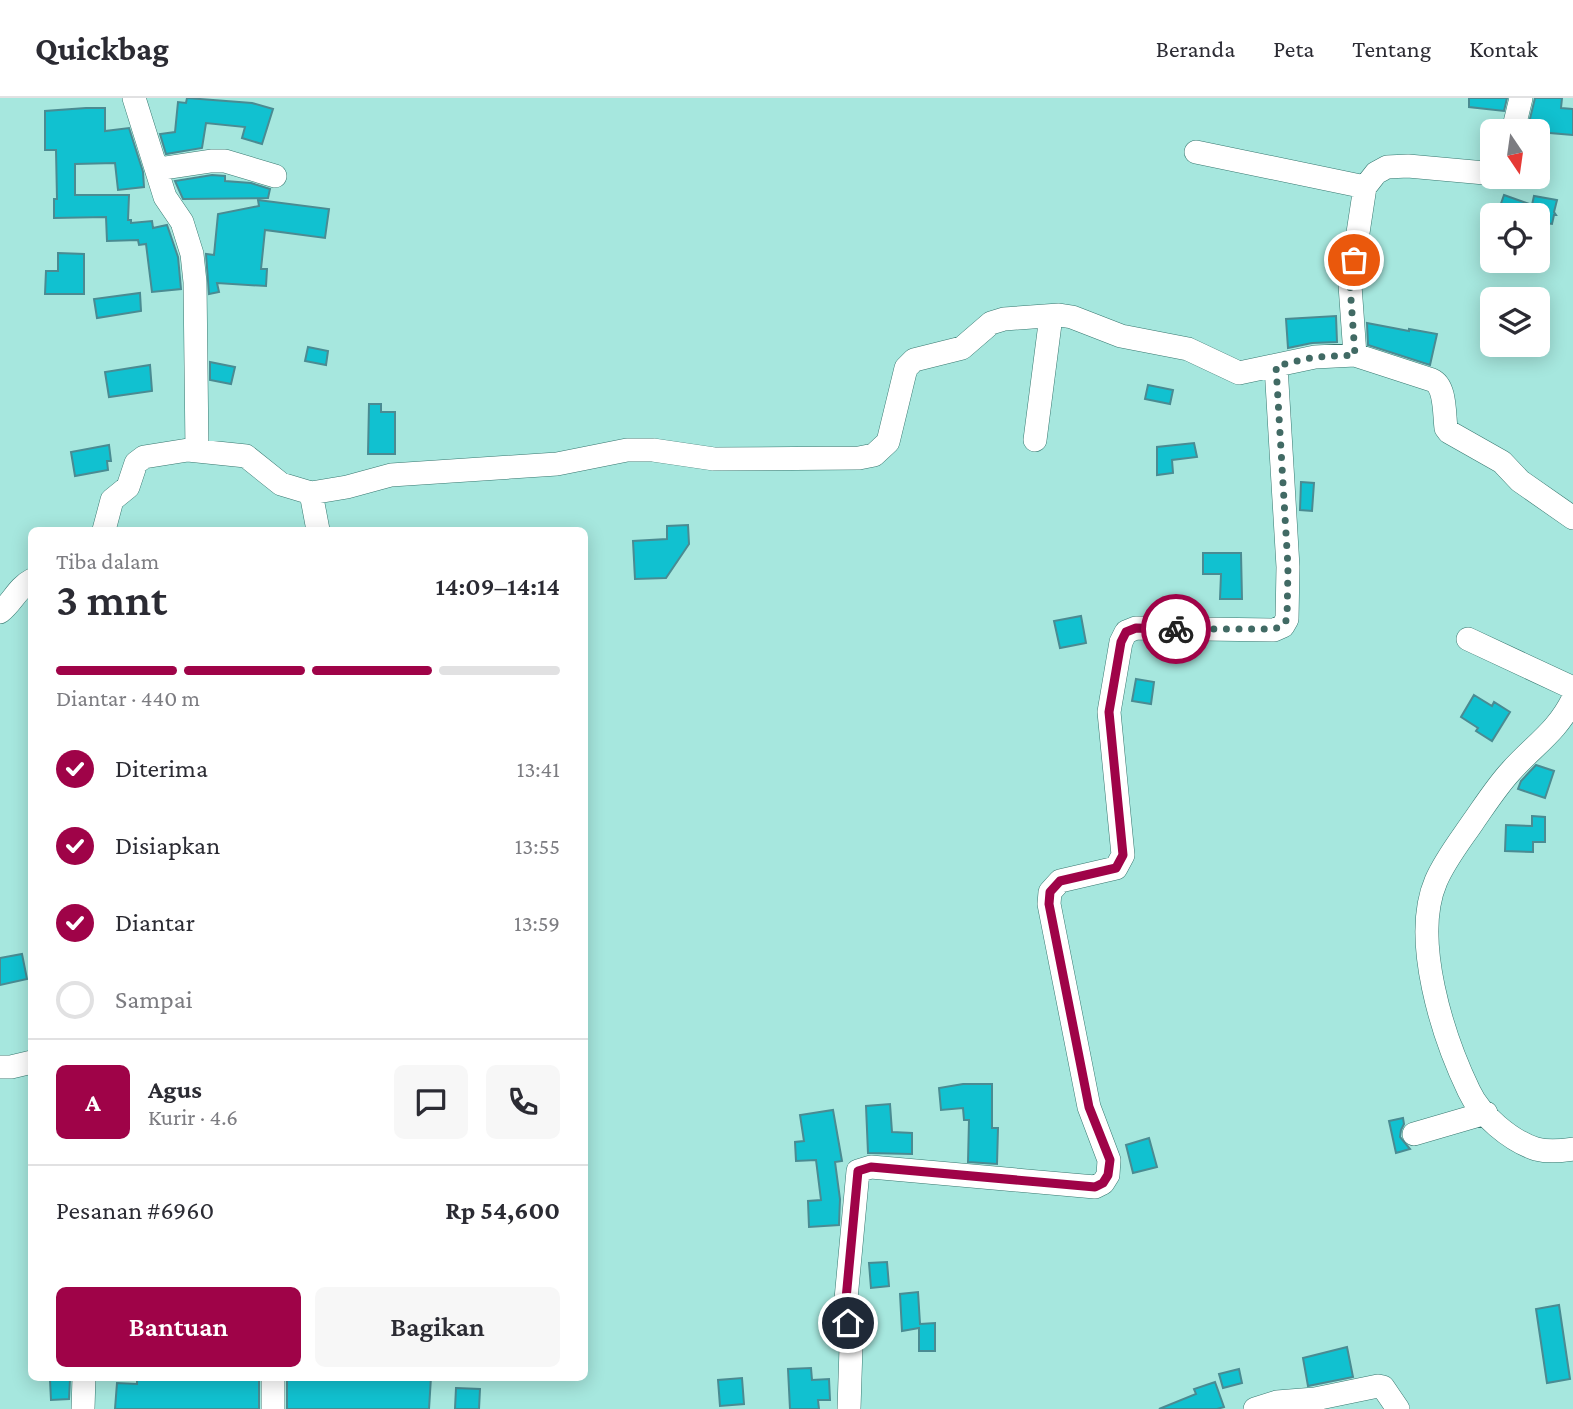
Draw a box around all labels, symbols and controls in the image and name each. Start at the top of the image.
text: Quickbag [35,30,169,67]
text: Beranda [1156,35,1235,62]
text: Peta [1273,35,1314,62]
text: Tentang [1352,35,1431,62]
text: Kontak [1469,35,1538,62]
north arrow [1480,119,1550,189]
map controls [1480,119,1550,357]
button: locate [1480,203,1550,273]
pin [1324,230,1384,290]
icon: bag [1335,241,1373,279]
button: layers [1480,287,1550,357]
text: Tiba dalam [56,548,159,574]
text: 14:09–14:14 [436,572,560,601]
text: 3 mnt [56,574,167,625]
courier [1141,594,1211,664]
icon: bike [1157,610,1195,648]
text: Diantar · 440 m [56,685,200,711]
icon: check [56,750,94,788]
text: Diterima [115,754,208,783]
text: 13:41 [517,756,560,782]
icon: check [56,827,94,865]
text: Disiapkan [115,831,220,860]
text: 13:55 [515,833,560,859]
icon: check [56,904,94,942]
text: Diantar [115,908,195,937]
text: 13:59 [514,910,560,936]
text: Sampai [115,985,193,1014]
button: chat [394,1065,468,1139]
button: phone [486,1065,560,1139]
text: Agus [148,1075,202,1104]
text: A [85,1088,101,1117]
text: Kurir · 4.6 [148,1104,238,1130]
text: Pesanan #6960 [56,1196,214,1225]
text: Rp 54,600 [445,1196,560,1225]
button: Bantuan [56,1287,301,1367]
button: Bagikan [315,1287,560,1367]
pin [818,1293,878,1353]
icon: home [829,1304,867,1342]

